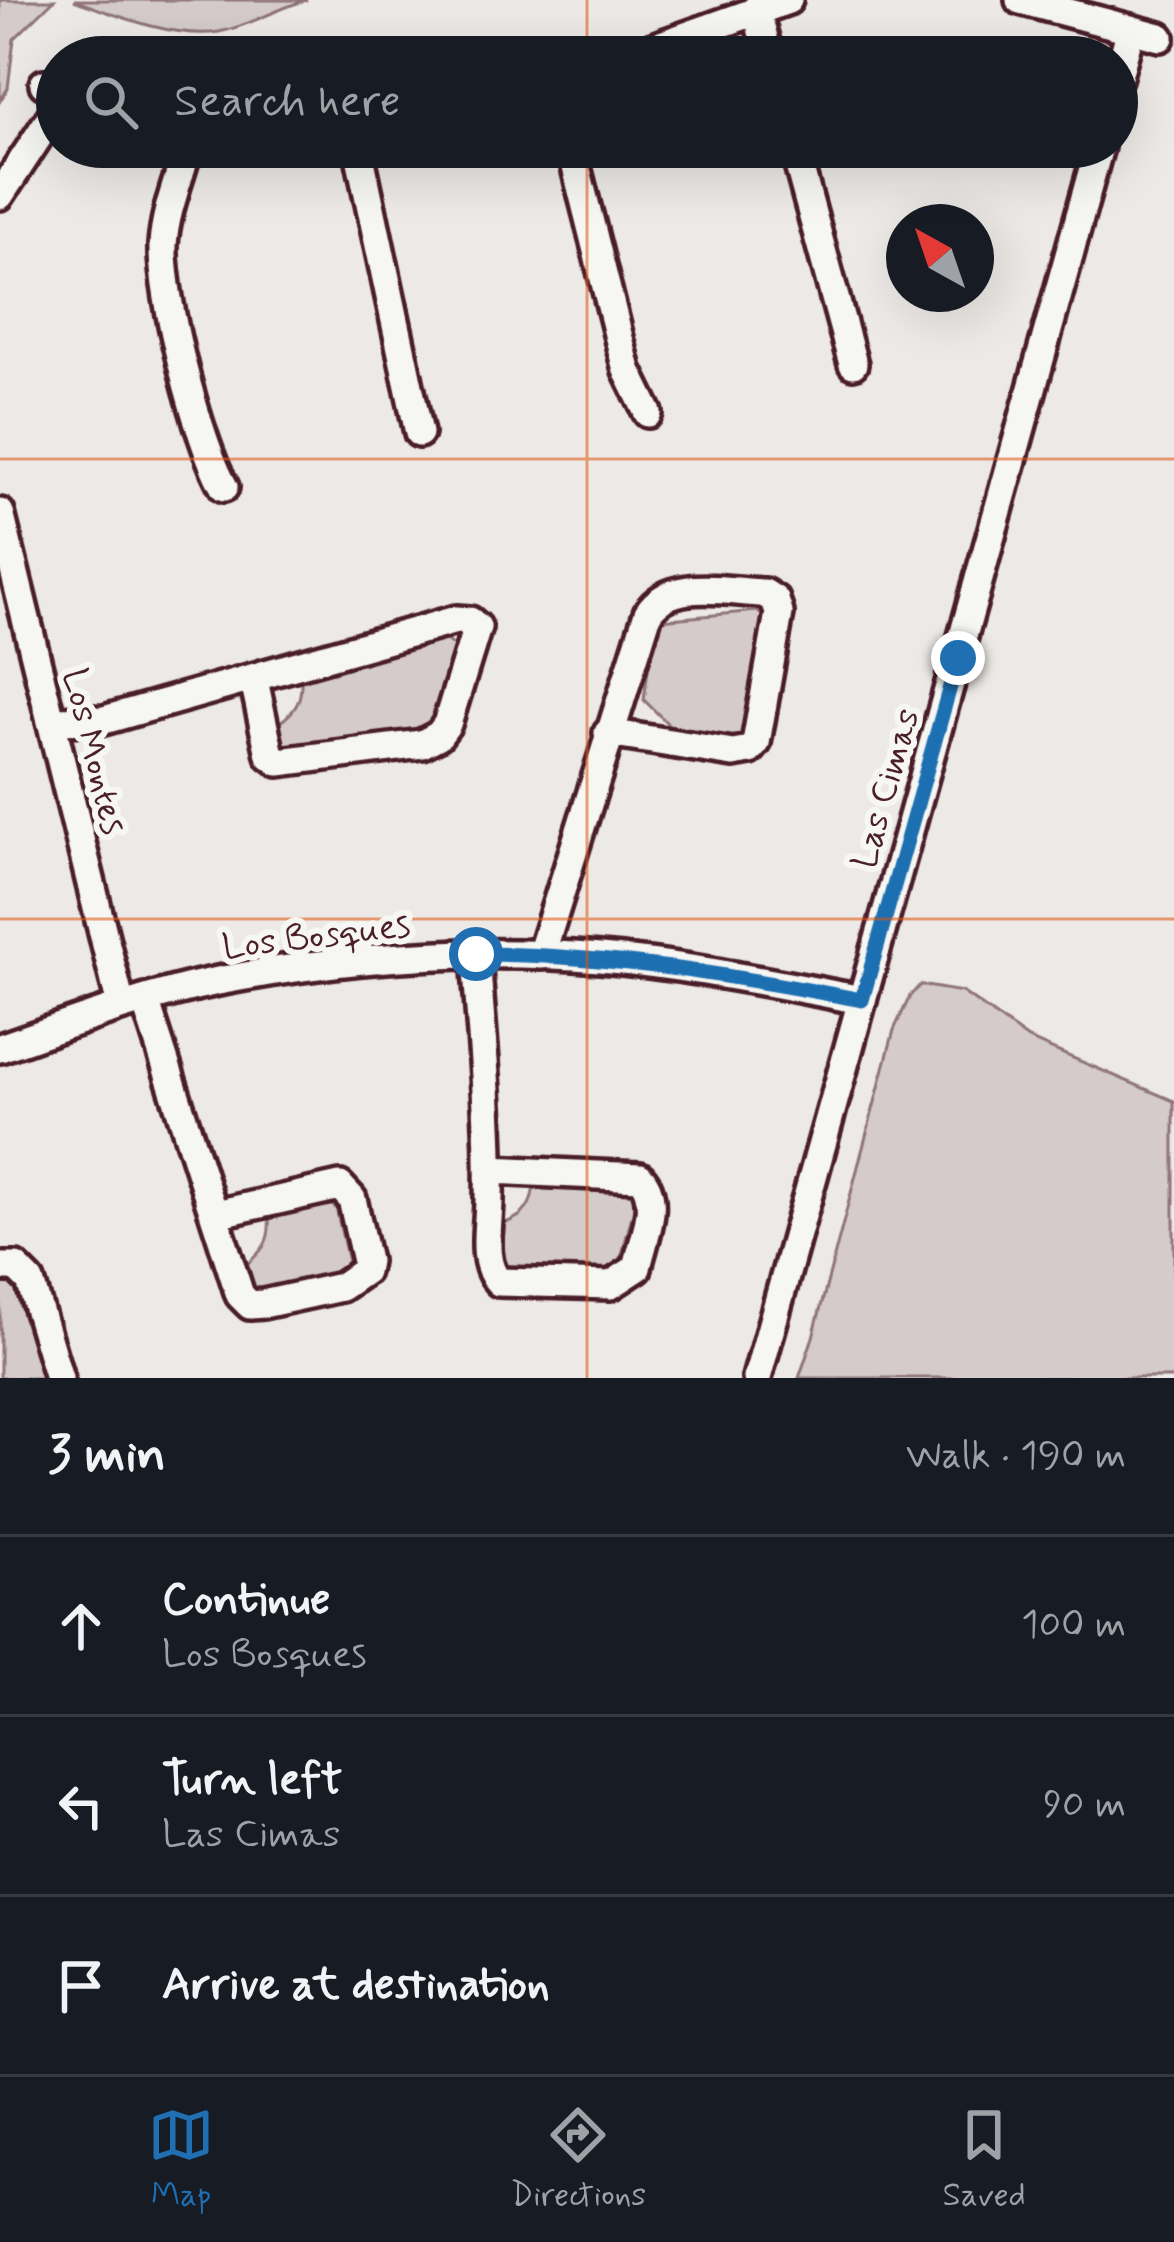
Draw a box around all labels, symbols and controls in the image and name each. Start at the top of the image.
search box [36,36,1138,168]
icon: search [78,69,144,135]
text: Search here [174,73,401,132]
north arrow [886,204,994,312]
route end [931,631,985,685]
street label: Los Montes [49,664,136,840]
street label: Las Cimas [842,703,933,874]
street label: Los Bosques [220,903,413,972]
route start [449,927,503,981]
text: 3 min [48,1423,166,1489]
text: Walk · 190 m [906,1431,1126,1482]
text: Continue [162,1571,330,1630]
icon: ahead [48,1593,114,1659]
text: 100 m [1021,1600,1126,1651]
text: Los Bosques [162,1630,367,1681]
text: Turn left [162,1751,342,1810]
icon: left [48,1773,114,1839]
text: 90 m [1043,1780,1126,1831]
text: Las Cimas [162,1810,340,1861]
icon: arrive [48,1953,114,2019]
text: Arrive at destination [162,1956,550,2015]
tab: Map [148,2102,214,2218]
tab: Directions [510,2102,646,2218]
tab: Saved [942,2102,1026,2218]

